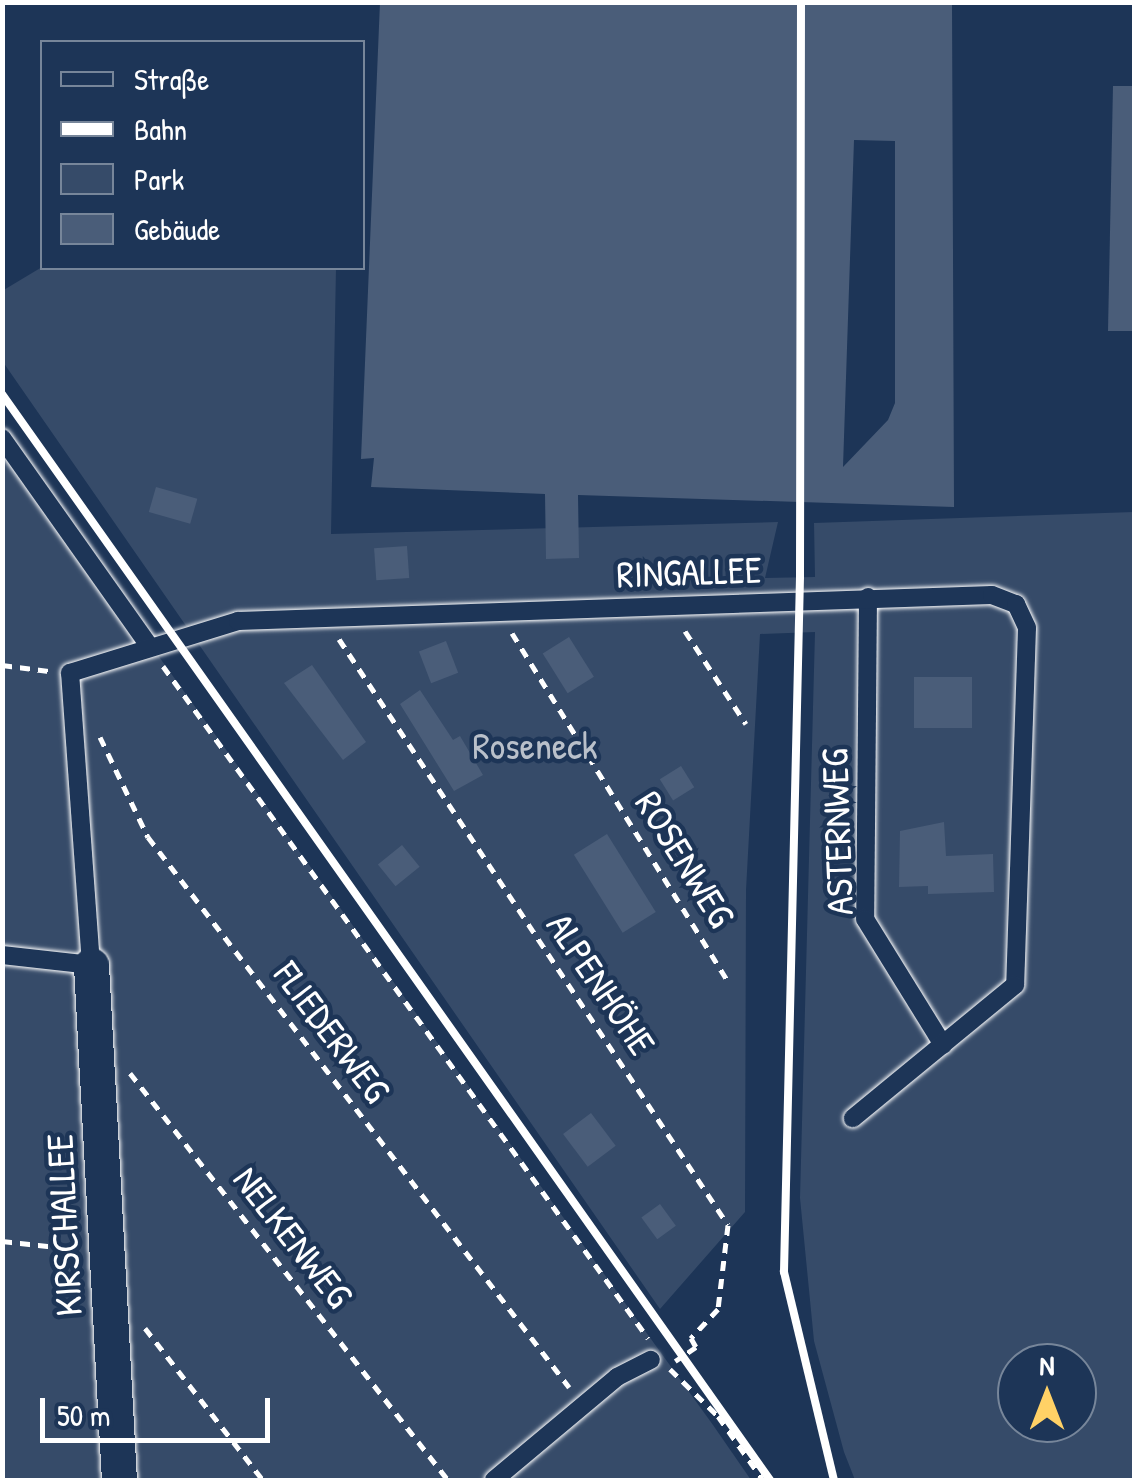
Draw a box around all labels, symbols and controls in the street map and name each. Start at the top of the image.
legend [40,40,365,270]
text: Straße [134,59,209,99]
text: Bahn [134,109,187,149]
text: Park [134,159,184,199]
text: Gebäude [134,209,220,249]
street label: RINGALLEE [616,547,762,597]
park label: Roseneck [472,723,598,769]
street label: ASTERNWEG [811,748,863,916]
street label: ROSENWEG [626,783,744,935]
street label: ALPENHÖHE [537,904,665,1064]
street label: FLIEDERWEG [264,953,400,1111]
street label: KIRSCHALLEE [36,1133,92,1317]
street label: NELKENWEG [224,1157,362,1317]
north arrow [997,1343,1097,1443]
text: N [1040,1346,1054,1384]
scale bar [45,1378,275,1440]
text: 50 m [57,1395,110,1435]

